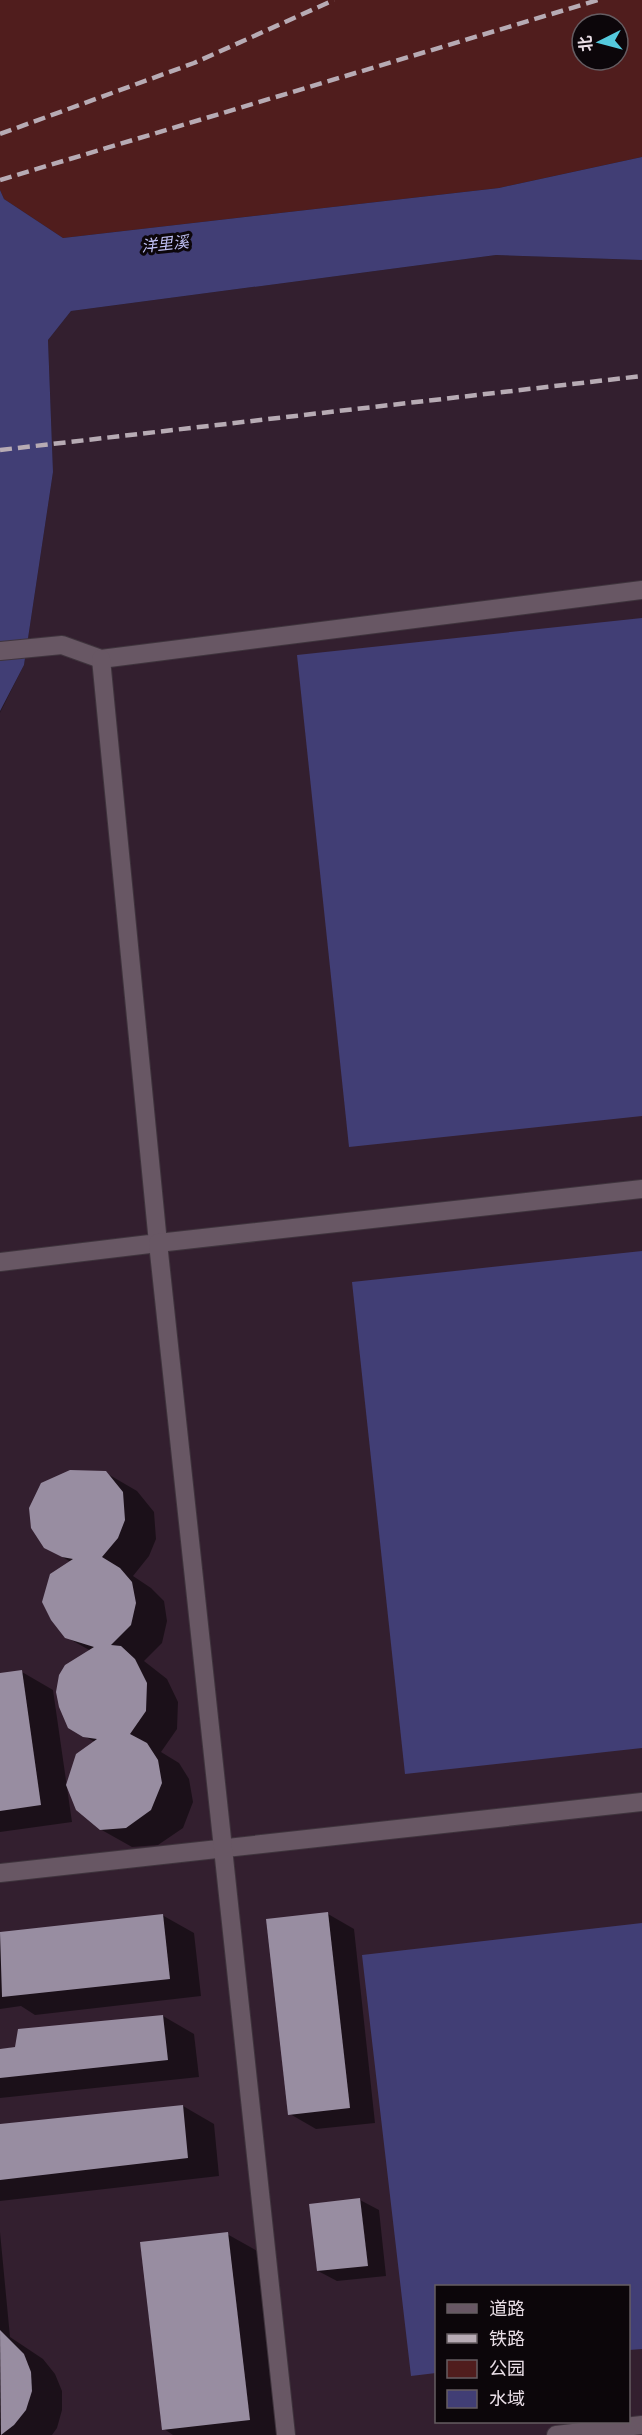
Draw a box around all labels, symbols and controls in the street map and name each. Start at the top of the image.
north arrow [570,12,630,72]
text: 北 [575,35,596,52]
water label: 洋里溪 [140,232,192,256]
legend [435,2285,630,2423]
text: 道路 [489,2298,525,2320]
text: 铁路 [489,2328,525,2350]
text: 公园 [489,2358,525,2380]
text: 水域 [489,2388,525,2410]

